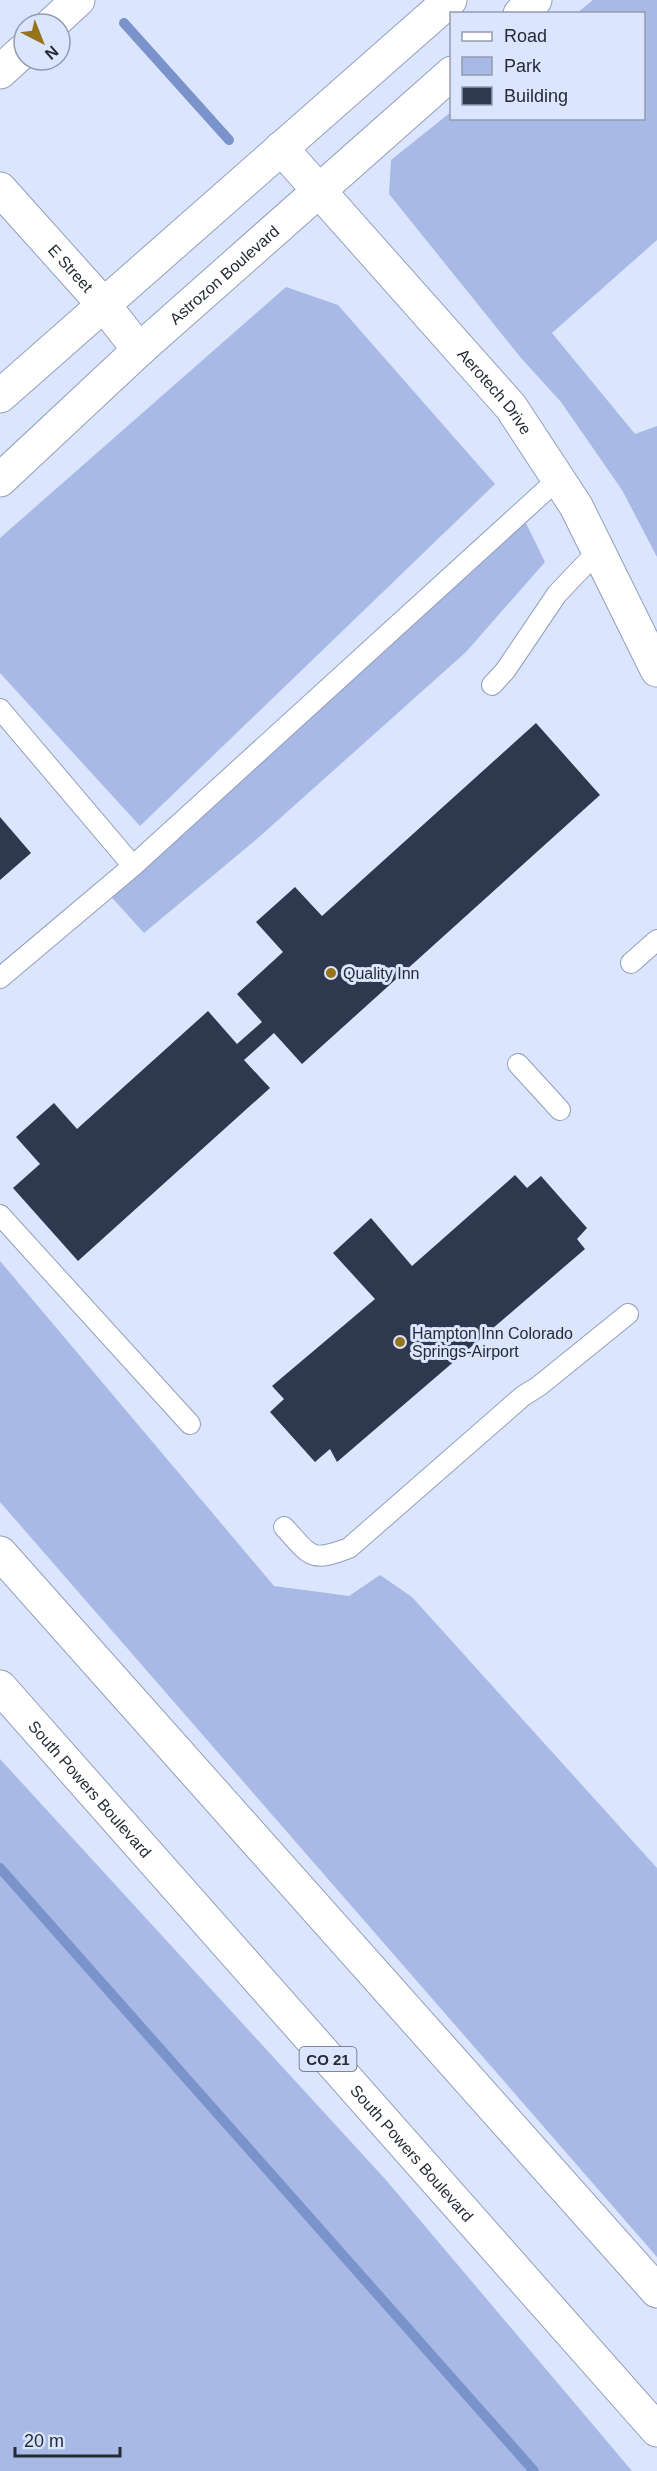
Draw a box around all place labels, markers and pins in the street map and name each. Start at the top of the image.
place label: Quality Inn [343,965,419,982]
marker: Quality Inn [324,966,338,980]
place label: Hampton Inn Colorado Springs-Airport [412,1325,573,1360]
marker: Hampton Inn Colorado Springs-Airport [393,1335,407,1349]

